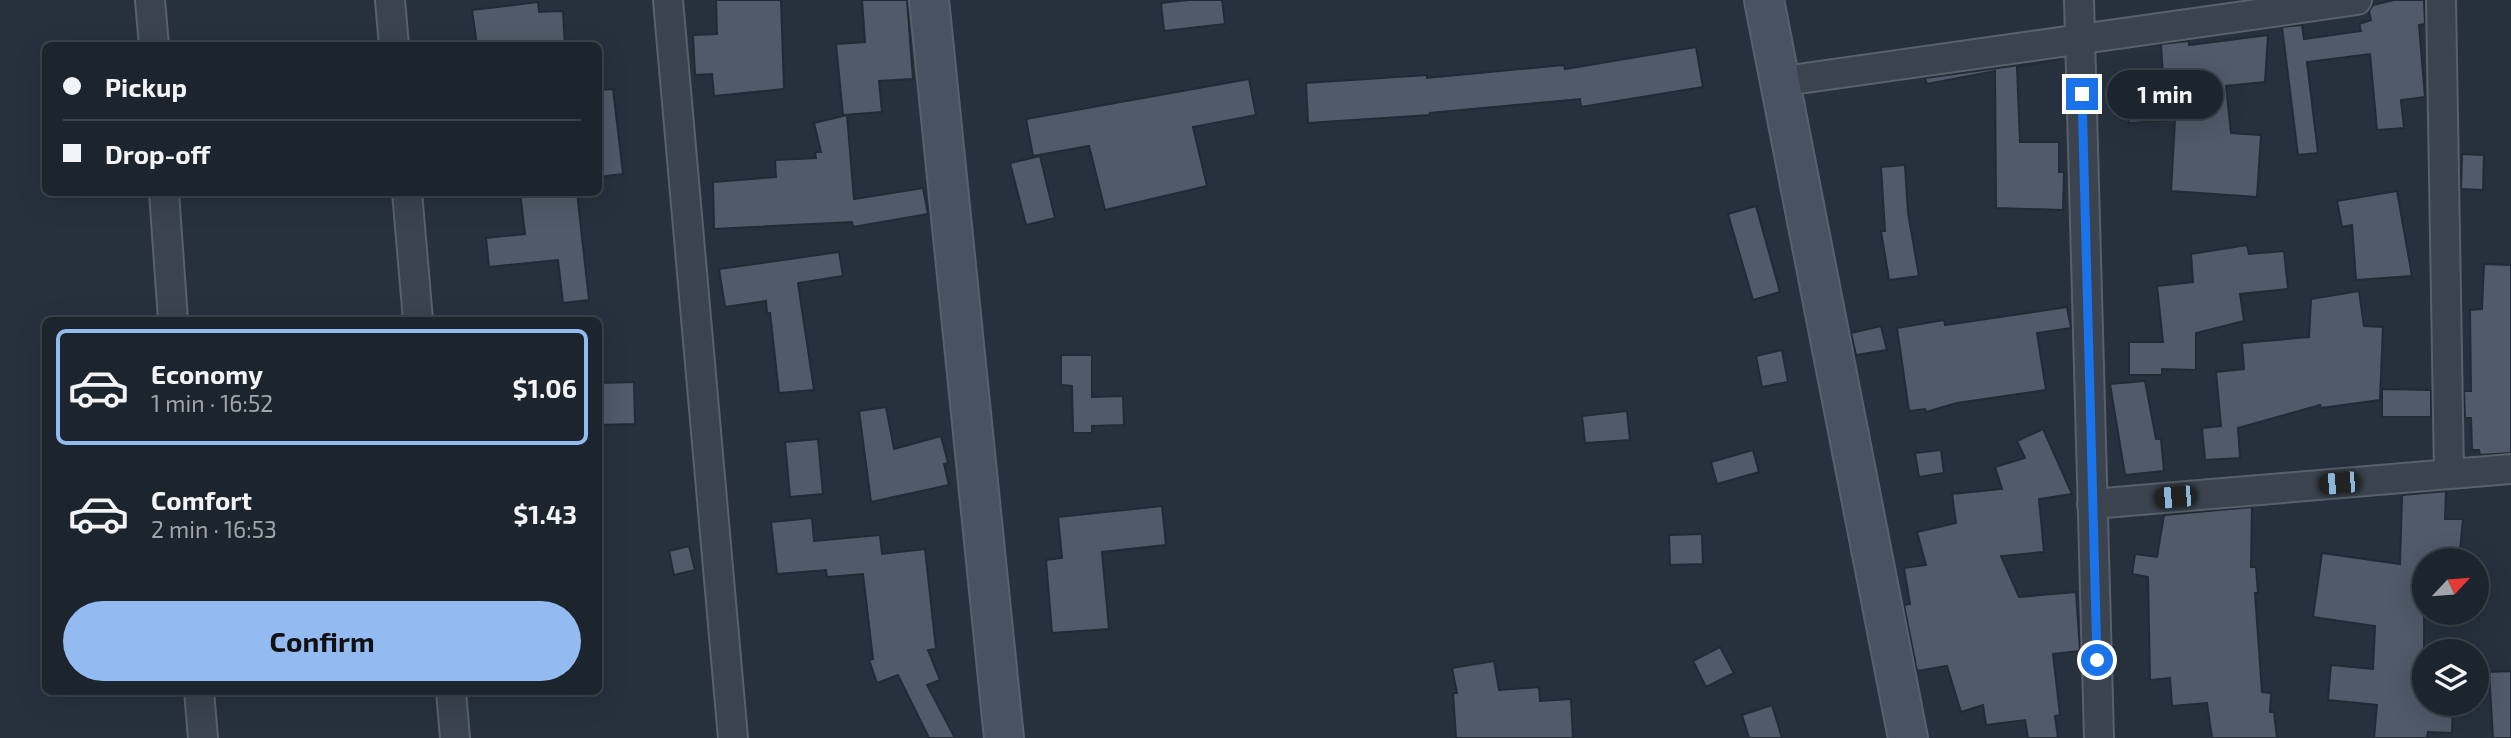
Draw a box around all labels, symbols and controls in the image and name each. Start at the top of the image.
callout: 1 min [2106,70,2222,119]
text: Pickup [105,71,187,102]
route end [2066,78,2098,110]
text: 1 min [2137,80,2193,108]
text: Drop-off [105,138,210,169]
icon: car [67,356,130,419]
text: Economy [151,358,263,389]
text: $1.06 [513,372,577,403]
text: 1 min · 16:52 [151,389,273,417]
car [2318,471,2361,495]
icon: car [67,482,130,545]
text: Comfort [151,484,252,515]
car [2154,485,2197,509]
text: $1.43 [513,498,577,529]
text: 2 min · 16:53 [151,515,277,543]
north arrow [2412,548,2488,625]
map controls [2412,548,2489,716]
button: Confirm [63,601,581,681]
button: layers [2412,639,2489,716]
route start [2081,644,2113,676]

